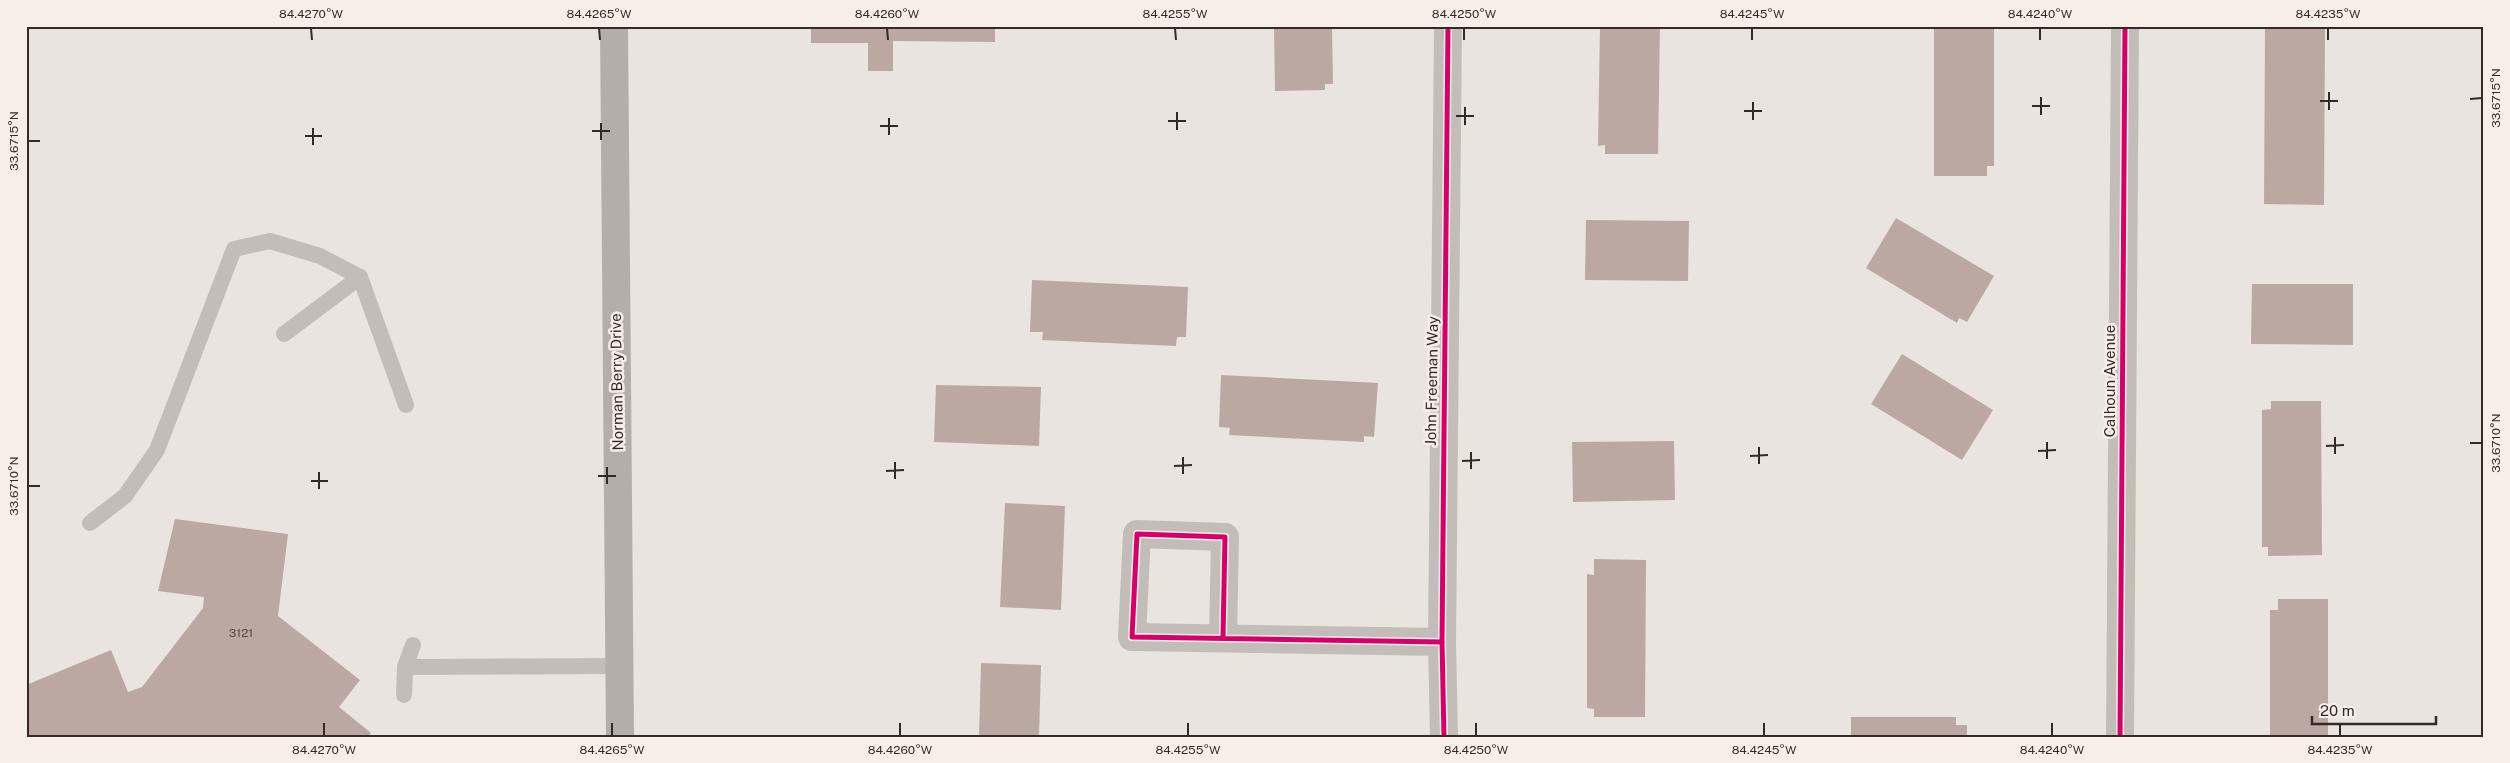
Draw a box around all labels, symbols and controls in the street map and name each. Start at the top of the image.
text: 84.4270°W [279,7,344,21]
text: 84.4265°W [567,7,632,21]
text: 84.4260°W [855,7,920,21]
text: 84.4255°W [1143,7,1208,21]
text: 84.4250°W [1432,7,1497,21]
text: 84.4245°W [1720,7,1785,21]
text: 84.4240°W [2008,7,2073,21]
text: 84.4235°W [2296,7,2361,21]
text: 33.6715°N [2489,68,2503,128]
text: 33.6715°N [7,111,21,171]
street label: Norman Berry Drive [607,313,626,451]
street label: John Freeman Way [1422,316,1441,446]
street label: Calhoun Avenue [2101,325,2118,437]
text: 33.6710°N [2489,413,2503,473]
text: 33.6710°N [7,456,21,516]
house number: 3121 [229,626,253,640]
scale bar [2312,693,2436,725]
text: 20 m [2320,702,2355,719]
text: 84.4270°W [292,743,357,757]
text: 84.4265°W [580,743,645,757]
text: 84.4260°W [868,743,933,757]
text: 84.4255°W [1156,743,1221,757]
text: 84.4250°W [1444,743,1509,757]
text: 84.4245°W [1732,743,1797,757]
text: 84.4240°W [2020,743,2085,757]
text: 84.4235°W [2308,743,2373,757]

